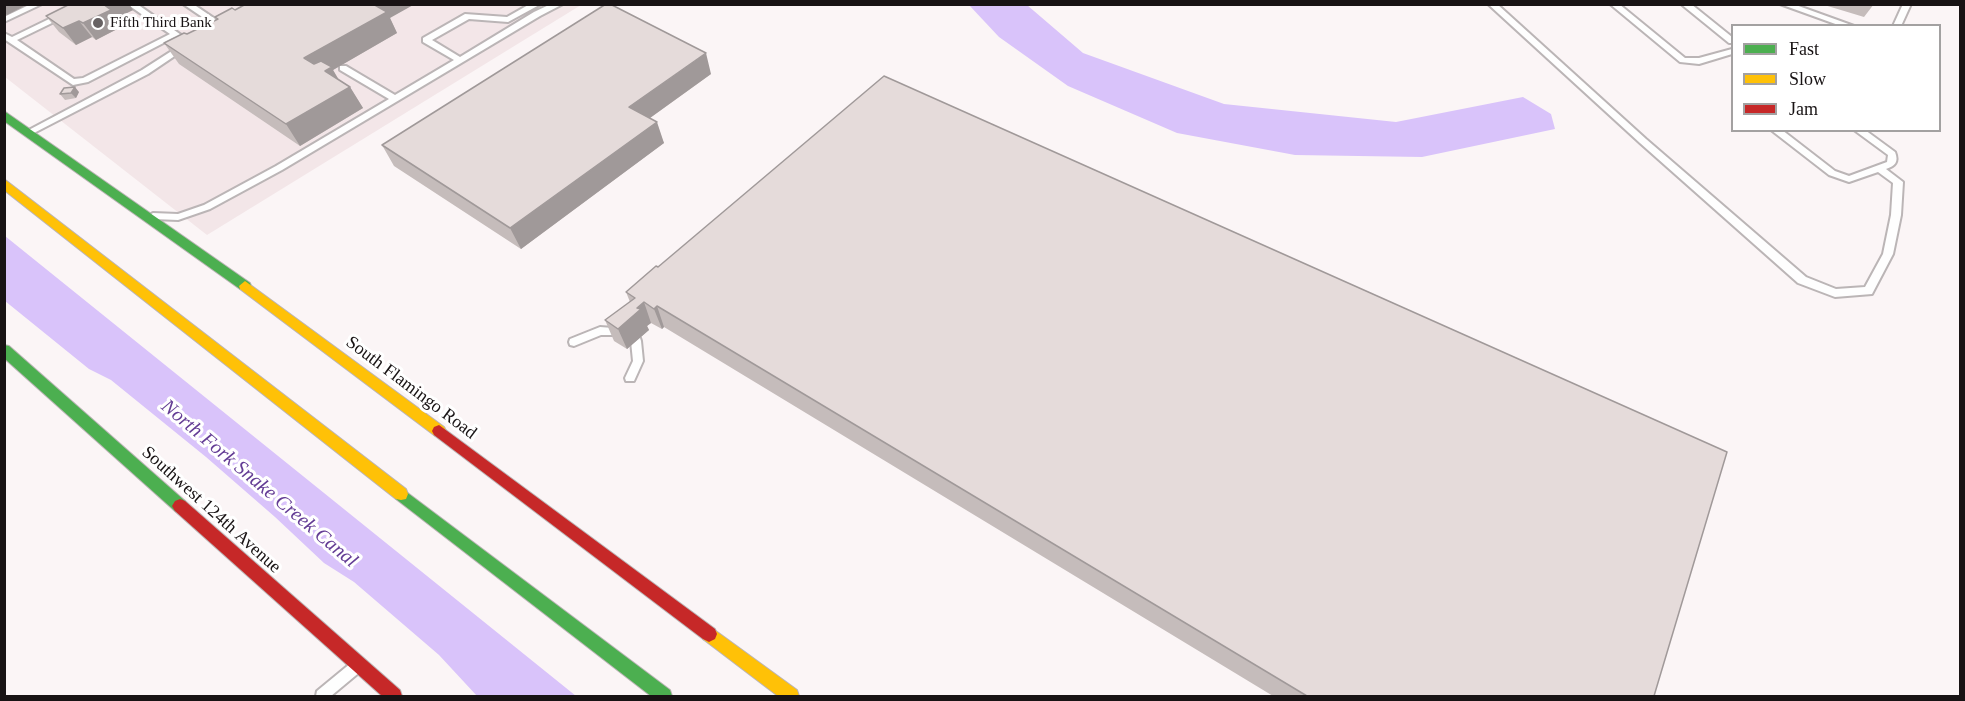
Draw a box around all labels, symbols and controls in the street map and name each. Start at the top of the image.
place label: Fifth Third Bank [110,14,212,32]
marker: Fifth Third Bank [91,16,105,30]
legend [1731,24,1941,132]
text: Fast [1789,39,1819,59]
text: Slow [1789,69,1826,89]
text: Jam [1789,99,1818,119]
street label: South Flamingo Road [341,332,481,444]
water label: North Fork Snake Creek Canal [156,395,362,573]
street label: Southwest 124th Avenue [137,442,285,578]

